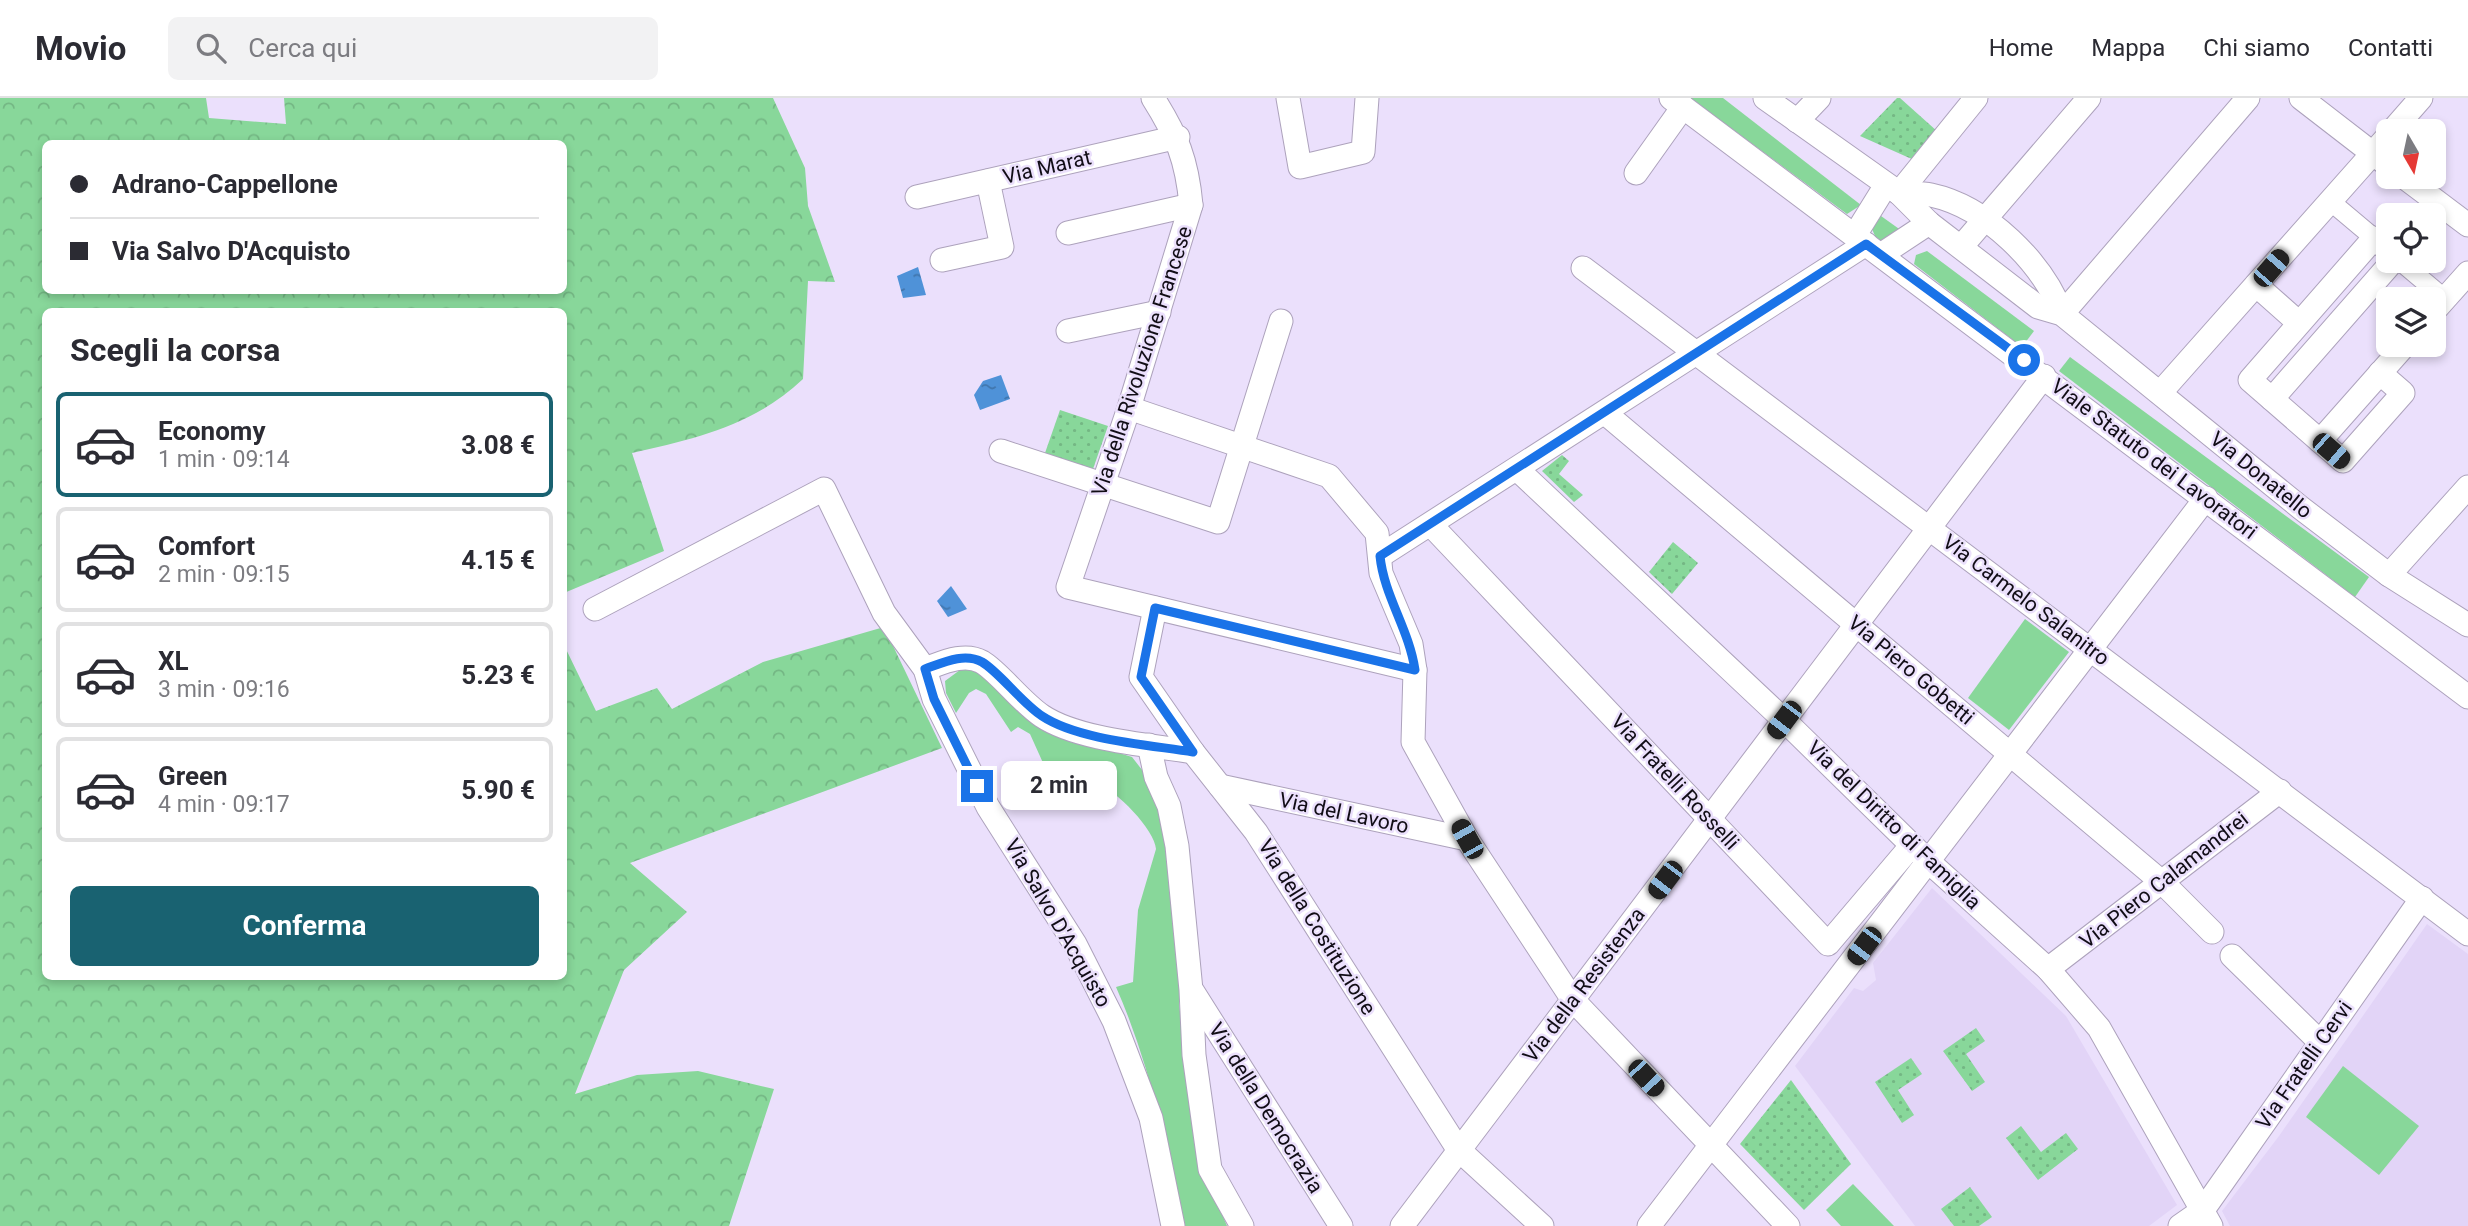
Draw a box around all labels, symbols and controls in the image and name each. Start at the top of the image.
search box [168,17,658,80]
text: Movio [35,29,126,68]
icon: search [192,29,230,67]
text: Cerca qui [248,33,357,63]
text: Home [1989,34,2053,62]
text: Mappa [2091,34,2165,62]
text: Chi siamo [2203,34,2310,62]
text: Contatti [2348,34,2433,62]
north arrow [2376,119,2446,189]
map controls [2376,119,2446,357]
street label: Via Marat [1001,145,1094,189]
text: Adrano-Cappellone [112,169,338,199]
button: locate [2376,203,2446,273]
street label: Via della Rivoluzione Francese [1087,223,1197,499]
text: Via Salvo D'Acquisto [112,236,350,266]
car [2250,245,2293,291]
button: layers [2376,287,2446,357]
text: Scegli la corsa [70,331,280,369]
route start [2008,344,2040,376]
street label: Viale Statuto dei Lavoratori [2046,374,2262,544]
icon: car [74,413,137,476]
text: Economy [158,416,265,446]
street label: Via Donatello [2205,427,2317,523]
car [2309,429,2354,473]
text: 3.08 € [461,430,535,460]
text: 1 min · 09:14 [158,446,290,473]
icon: car [74,528,137,591]
street label: Via Carmelo Salanitro [1938,530,2114,670]
text: Comfort [158,531,255,561]
text: 4.15 € [461,545,535,575]
text: 2 min · 09:15 [158,561,290,588]
street label: Via Piero Gobetti [1843,610,1979,730]
icon: car [74,643,137,706]
text: XL [158,646,189,676]
text: 5.23 € [461,660,535,690]
text: 3 min · 09:16 [158,676,290,703]
car [1763,697,1806,743]
street label: Via Fratelli Rosselli [1606,709,1744,855]
street label: Via del Diritto di Famiglia [1802,736,1986,914]
icon: car [74,758,137,821]
text: Green [158,761,228,791]
callout: 2 min [1002,762,1117,810]
route end [961,770,993,802]
text: 2 min [1030,772,1088,799]
text: 5.90 € [461,775,535,805]
street label: Via del Lavoro [1277,788,1411,838]
text: 4 min · 09:17 [158,791,290,818]
street label: Via Piero Calamandrei [2075,807,2253,953]
car [1448,816,1487,862]
street label: Via Salvo D'Acquisto [1000,835,1116,1011]
street label: Via della Costituzione [1253,835,1381,1019]
car [1644,857,1687,903]
button: Conferma [70,886,539,966]
street label: Via della Resistenza [1518,903,1650,1067]
car [1843,923,1886,969]
street label: Via Fratelli Cervi [2251,996,2357,1134]
street label: Via della Democrazia [1204,1018,1328,1198]
car [1624,1055,1669,1101]

